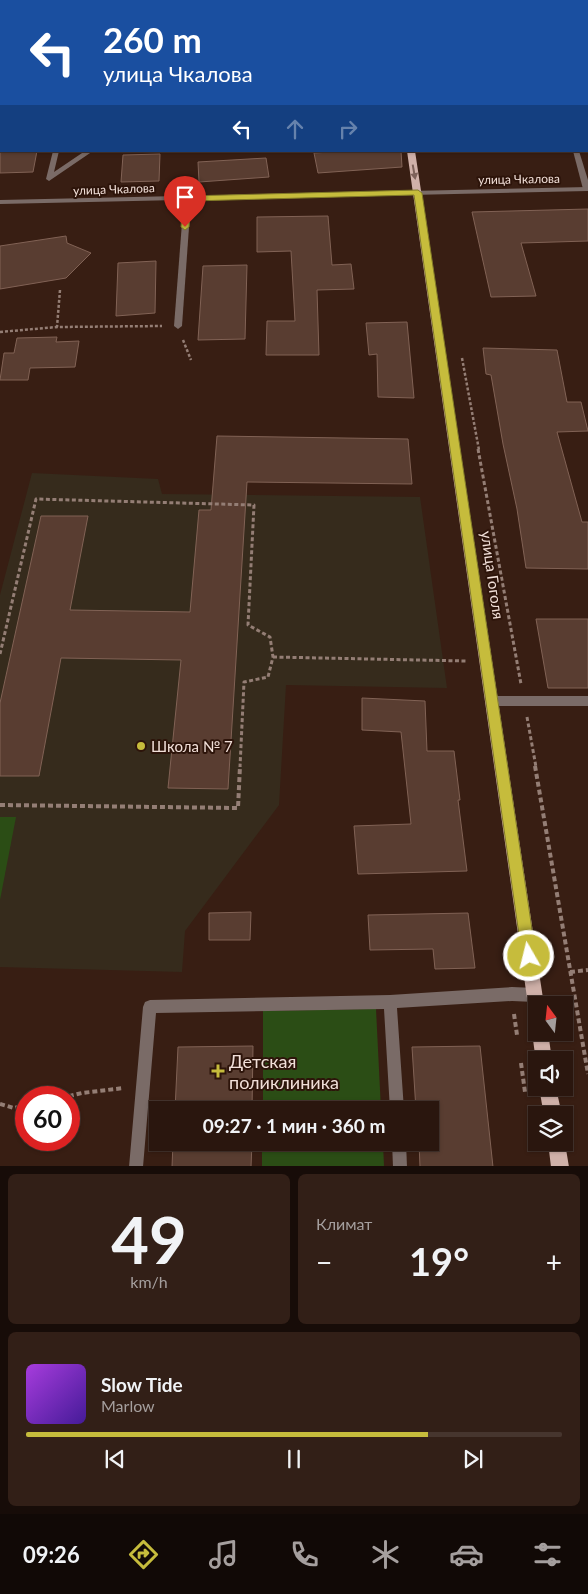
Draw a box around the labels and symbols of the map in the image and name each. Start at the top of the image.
one-way arrow [411,164,419,180]
street label: улица Чкалова [478,171,560,187]
pin [164,176,206,227]
street label: улица Чкалова [73,180,155,198]
street label: улица Гоголя [478,530,508,620]
place label: Школа № 7 [151,737,233,755]
marker: Школа № 7 [135,740,147,752]
position arrow [502,929,554,981]
north arrow [528,996,572,1041]
place label: Детская поликлиника [229,1050,339,1093]
marker: Детская поликлиника [211,1064,225,1078]
speed limit sign: 60 [15,1086,80,1151]

